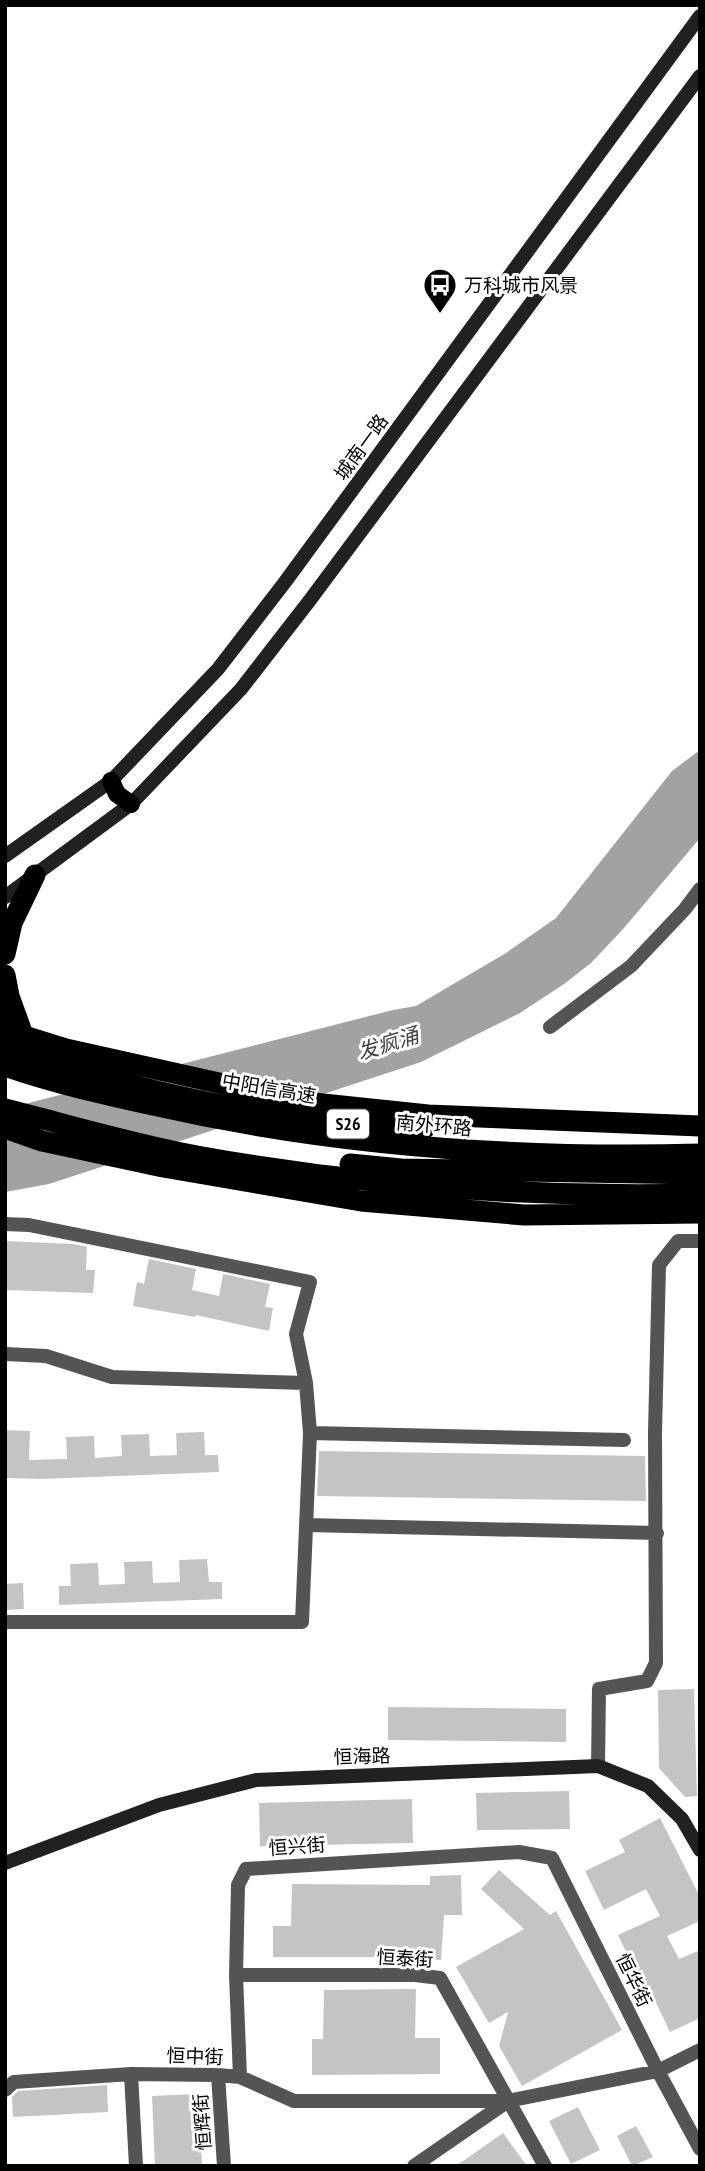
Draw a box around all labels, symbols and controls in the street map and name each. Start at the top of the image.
bus stop icon: 万科城市风景 [421,266,459,315]
place label: 万科城市风景 [464,273,578,297]
street label: 城南一路 [329,409,393,485]
water label: 发疯涌 [354,1021,424,1066]
street label: 中阳信高速 [220,1068,318,1108]
road number: S26 [327,1110,369,1139]
street label: 南外环路 [395,1110,473,1140]
street label: 恒海路 [333,1743,391,1769]
street label: 恒兴街 [268,1832,326,1860]
street label: 恒泰街 [376,1945,434,1971]
street label: 恒华街 [611,1949,657,2011]
street label: 恒中街 [166,2043,224,2069]
street label: 恒辉街 [188,2093,216,2151]

